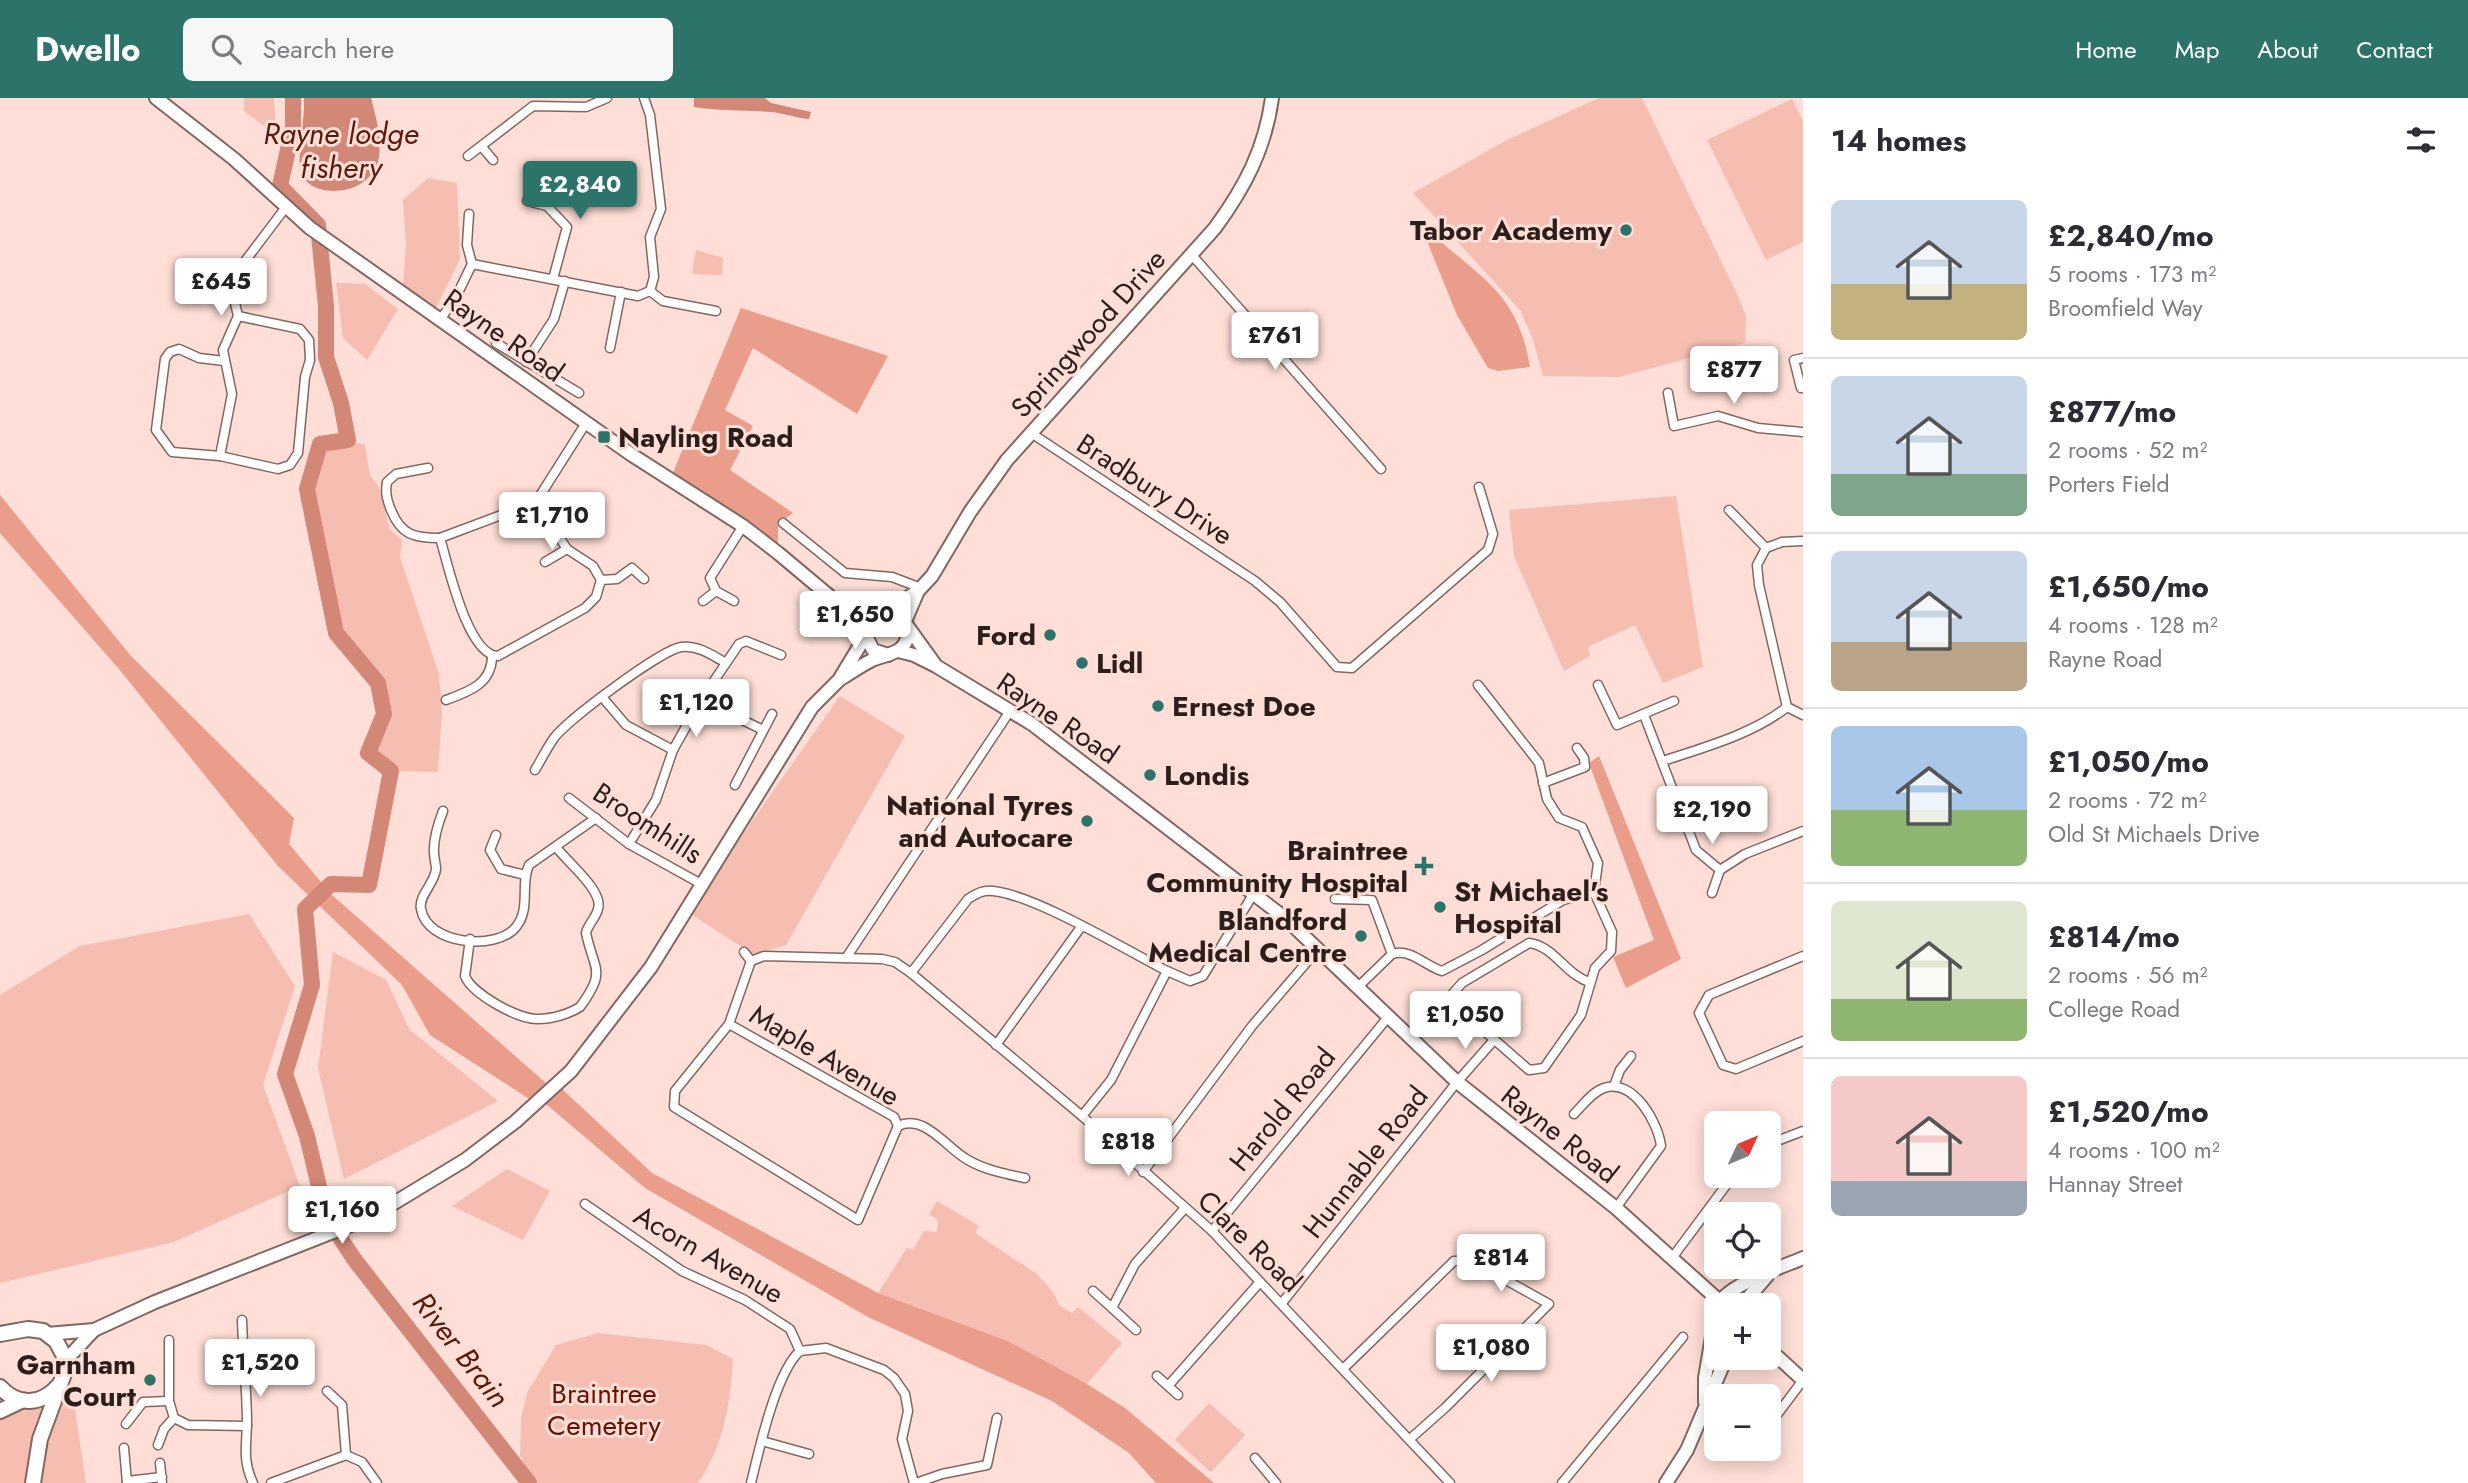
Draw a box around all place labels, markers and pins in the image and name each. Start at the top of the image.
pin: £2,840 [523,162,637,221]
place label: Tabor Academy [1410,210,1612,251]
marker: Tabor Academy [1618,222,1634,238]
pin: £645 [180,258,262,318]
pin: £761 [1234,313,1316,372]
pin: £877 [1693,346,1775,406]
place label: Nayling Road [618,417,794,458]
marker: Nayling Road [596,429,612,445]
pin: £1,710 [495,492,609,552]
pin: £1,650 [798,592,912,651]
place label: Ford [976,615,1036,656]
marker: Ford [1042,627,1058,643]
place label: Lidl [1096,643,1143,684]
marker: Lidl [1074,655,1090,671]
pin: £1,120 [639,680,753,739]
place label: Ernest Doe [1172,686,1316,727]
marker: Ernest Doe [1150,698,1166,714]
place label: Londis [1164,755,1249,796]
marker: Londis [1142,767,1158,783]
place label: National Tyres and Autocare [886,785,1073,858]
pin: £2,190 [1655,786,1769,846]
marker: National Tyres and Autocare [1079,813,1095,829]
place label: Braintree Community Hospital [1146,830,1408,903]
marker: Braintree Community Hospital [1414,856,1434,876]
place label: St Michael's Hospital [1454,871,1609,944]
marker: St Michael's Hospital [1432,899,1448,915]
place label: Blandford Medical Centre [1148,900,1347,973]
marker: Blandford Medical Centre [1353,928,1369,944]
pin: £1,050 [1408,992,1522,1051]
pin: £818 [1087,1118,1169,1178]
pin: £1,160 [285,1186,399,1246]
pin: £814 [1460,1234,1542,1294]
pin: £1,080 [1434,1324,1548,1384]
pin: £1,520 [203,1340,317,1399]
place label: Garnham Court [17,1344,136,1417]
marker: Garnham Court [142,1372,158,1388]

